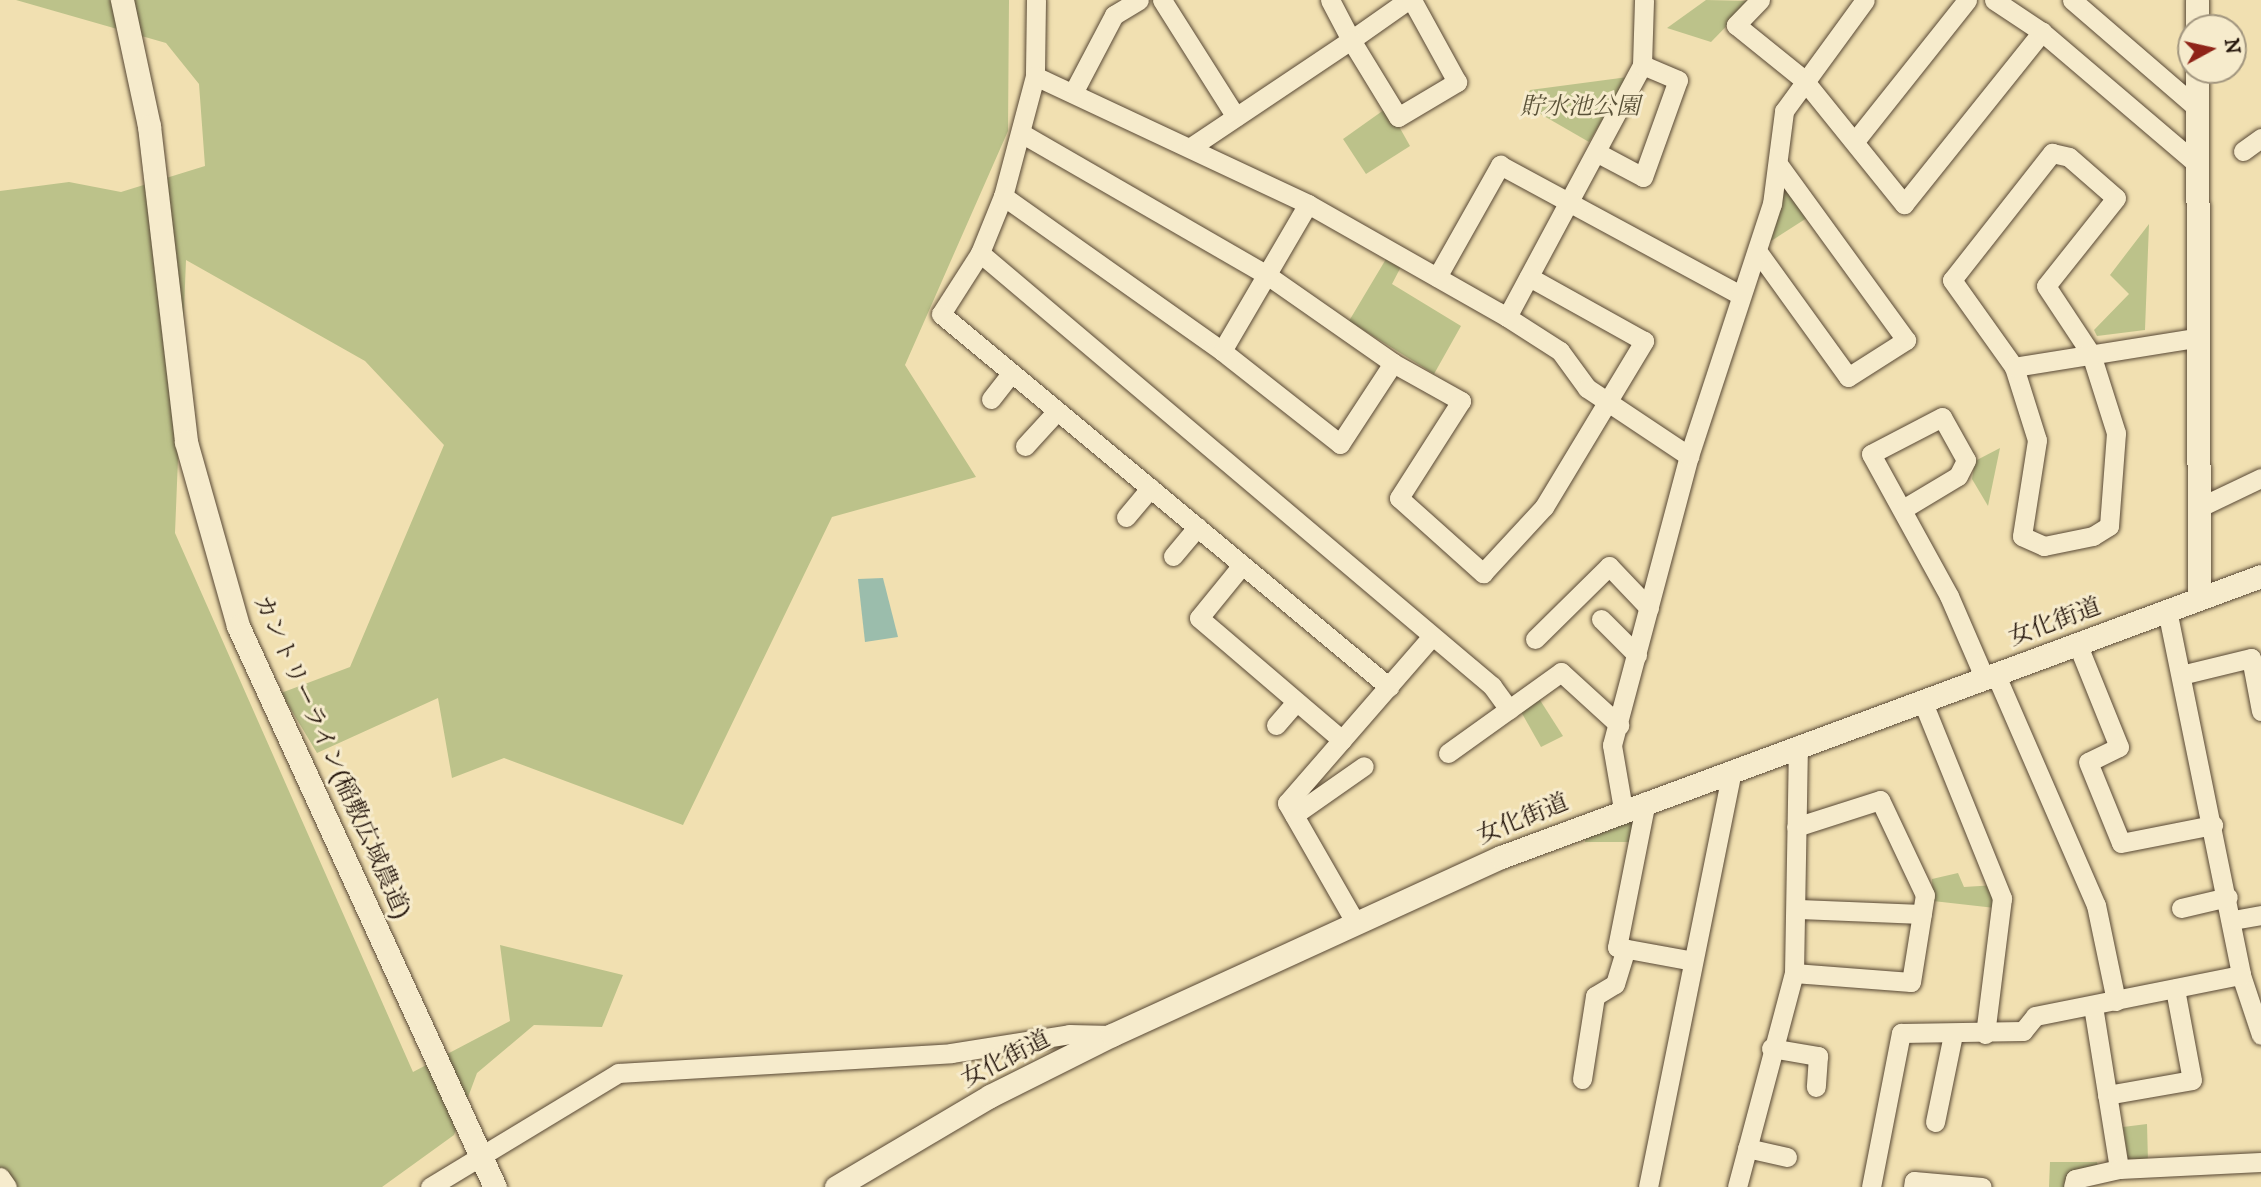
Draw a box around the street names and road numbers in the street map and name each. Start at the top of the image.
street label: カントリーライン(稲敷広域農道) [246,590,416,924]
street label: 女化街道 [2005,593,2105,653]
street label: 女化街道 [1473,789,1573,851]
street label: 女化街道 [957,1025,1055,1095]

